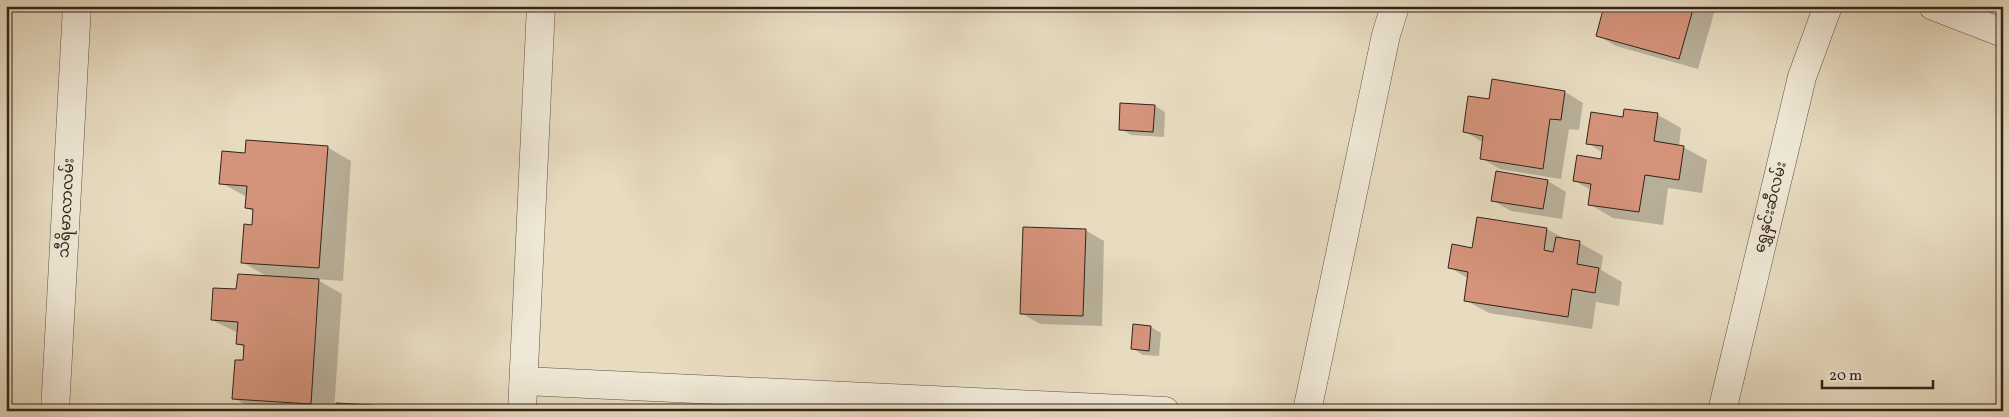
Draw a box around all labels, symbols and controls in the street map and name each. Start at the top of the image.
street label: သီရိမာလာလမ်း [53,157,81,259]
street label: ရွှေနှင်းဆီလမ်း [1749,159,1793,255]
scale bar [1822,357,1933,389]
text: 20 m [1829,366,1862,387]

